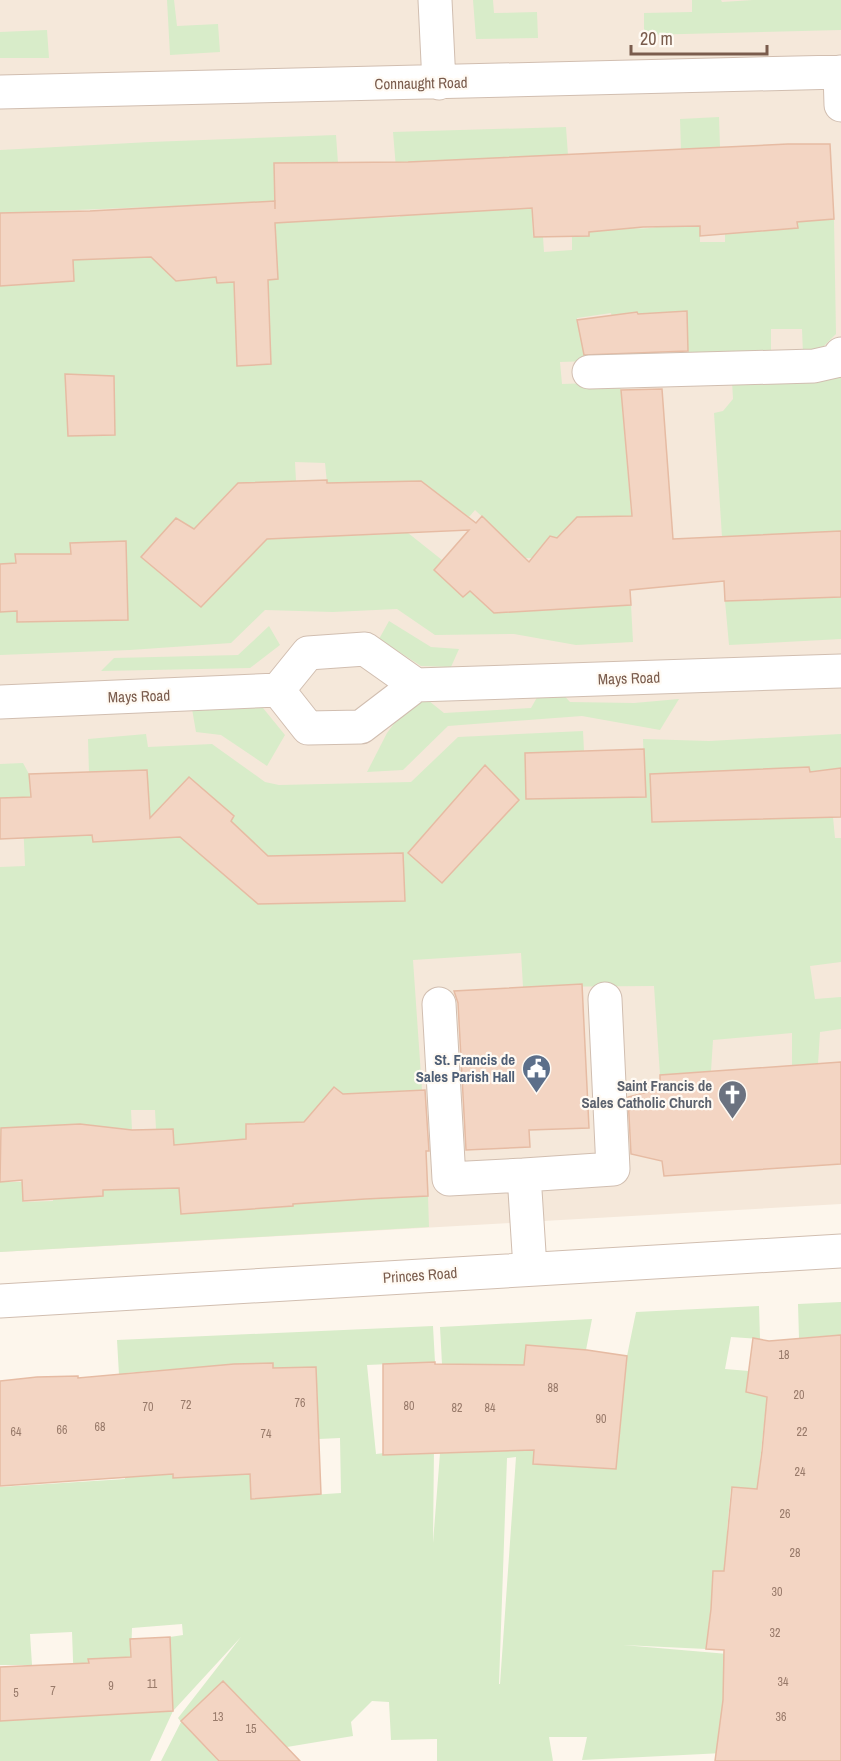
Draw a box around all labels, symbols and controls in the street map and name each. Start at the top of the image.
scale bar [631,18,768,56]
text: 20 m [640,26,673,51]
street label: Connaught Road [374,72,468,94]
street label: Mays Road [598,666,660,690]
street label: Mays Road [108,684,170,708]
place label: St. Francis de Sales Parish Hall [416,1049,515,1087]
public building icon: St. Francis de Sales Parish Hall [520,1052,552,1094]
place label: Saint Francis de Sales Catholic Church [581,1075,712,1113]
church icon: Saint Francis de Sales Catholic Church [717,1078,749,1120]
street label: Princes Road [382,1262,458,1288]
house number: 18 [779,1347,789,1363]
house number: 88 [548,1380,558,1396]
house number: 20 [794,1387,804,1403]
house number: 76 [295,1395,305,1411]
house number: 72 [181,1397,191,1413]
house number: 80 [404,1398,414,1414]
house number: 70 [143,1399,153,1415]
house number: 82 [452,1400,462,1416]
house number: 84 [485,1400,496,1416]
house number: 90 [596,1411,606,1427]
house number: 68 [95,1419,105,1435]
house number: 66 [57,1422,67,1438]
house number: 64 [11,1424,22,1440]
house number: 22 [797,1424,807,1440]
house number: 74 [261,1426,272,1442]
house number: 24 [795,1464,806,1480]
house number: 26 [780,1506,790,1522]
house number: 28 [790,1545,800,1561]
house number: 30 [772,1584,782,1600]
house number: 32 [770,1625,780,1641]
house number: 34 [778,1674,789,1690]
house number: 11 [147,1676,158,1692]
house number: 9 [108,1678,114,1694]
house number: 7 [50,1683,56,1699]
house number: 5 [13,1685,19,1701]
house number: 13 [213,1709,223,1725]
house number: 36 [776,1709,786,1725]
house number: 15 [246,1721,257,1737]

